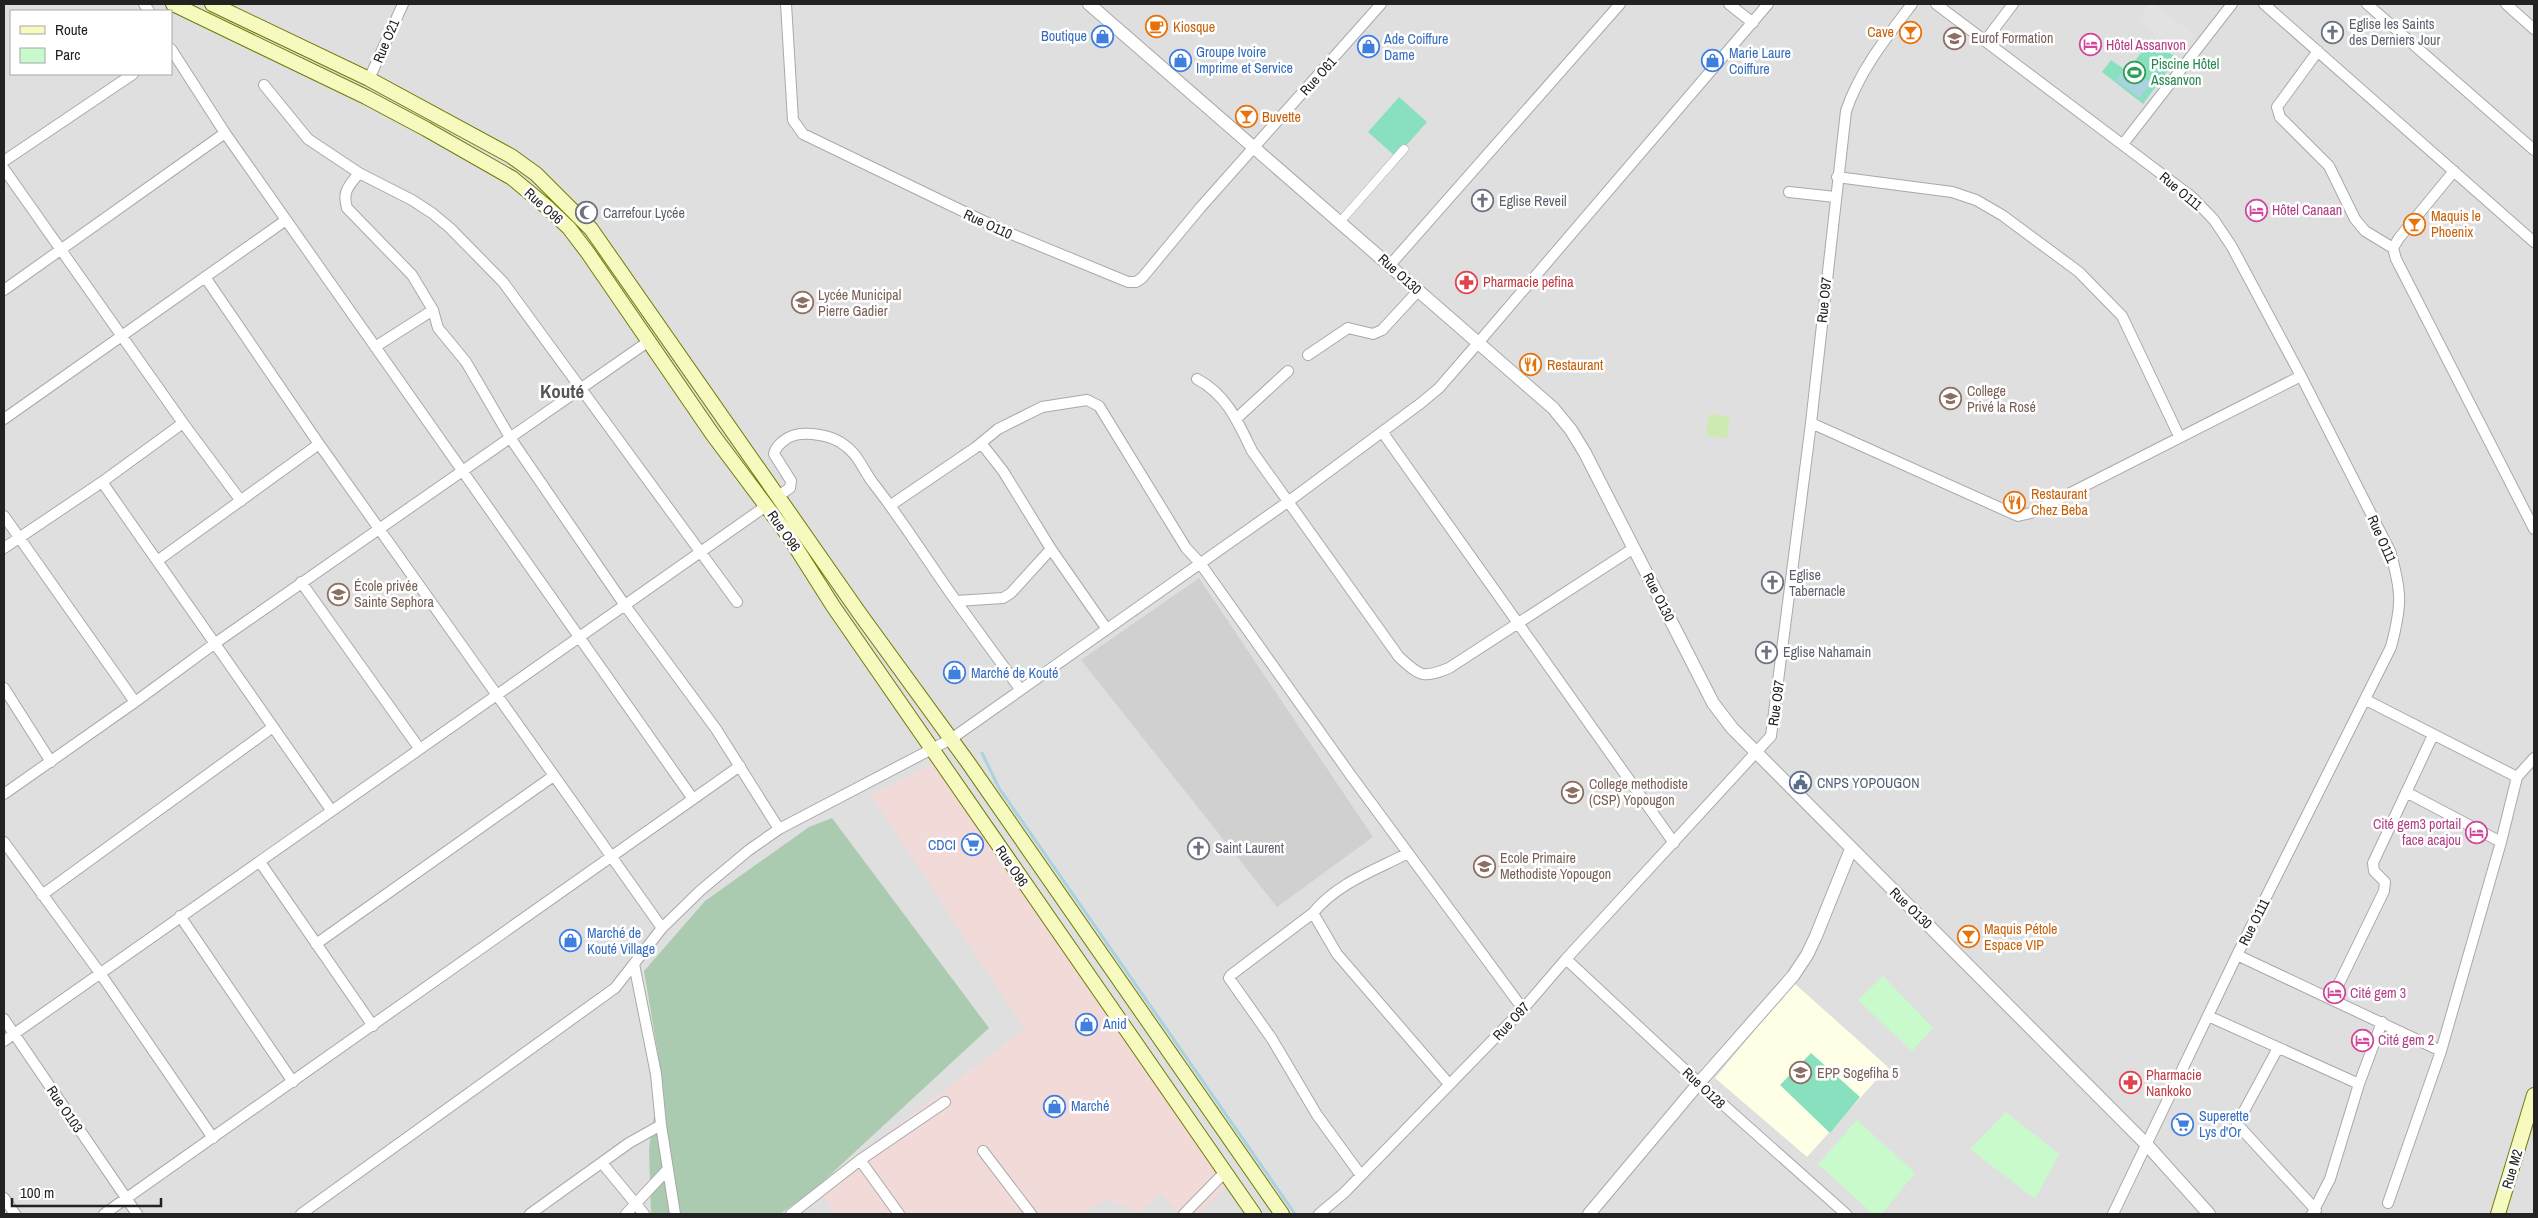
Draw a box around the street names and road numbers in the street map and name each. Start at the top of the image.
street label: Rue O21 [369,16,404,66]
street label: Rue O61 [1296,52,1340,99]
street label: Rue O111 [2156,168,2207,215]
street label: Rue O96 [521,184,567,228]
street label: Rue O110 [961,205,1015,243]
street label: Rue O130 [1375,250,1425,298]
street label: Rue O97 [1813,276,1835,324]
street label: Rue O96 [763,507,805,555]
street label: Rue O111 [2363,512,2401,566]
street label: Rue O130 [1639,570,1679,624]
street label: Rue O97 [1764,679,1788,727]
street label: Rue O96 [992,842,1032,890]
street label: Rue O130 [1886,883,1936,933]
street label: Rue O111 [2234,895,2274,949]
street label: Rue O97 [1489,998,1533,1044]
street label: Rue O128 [1679,1064,1729,1112]
street label: Rue O103 [43,1082,87,1136]
street label: Rue M2 [2498,1147,2526,1191]

